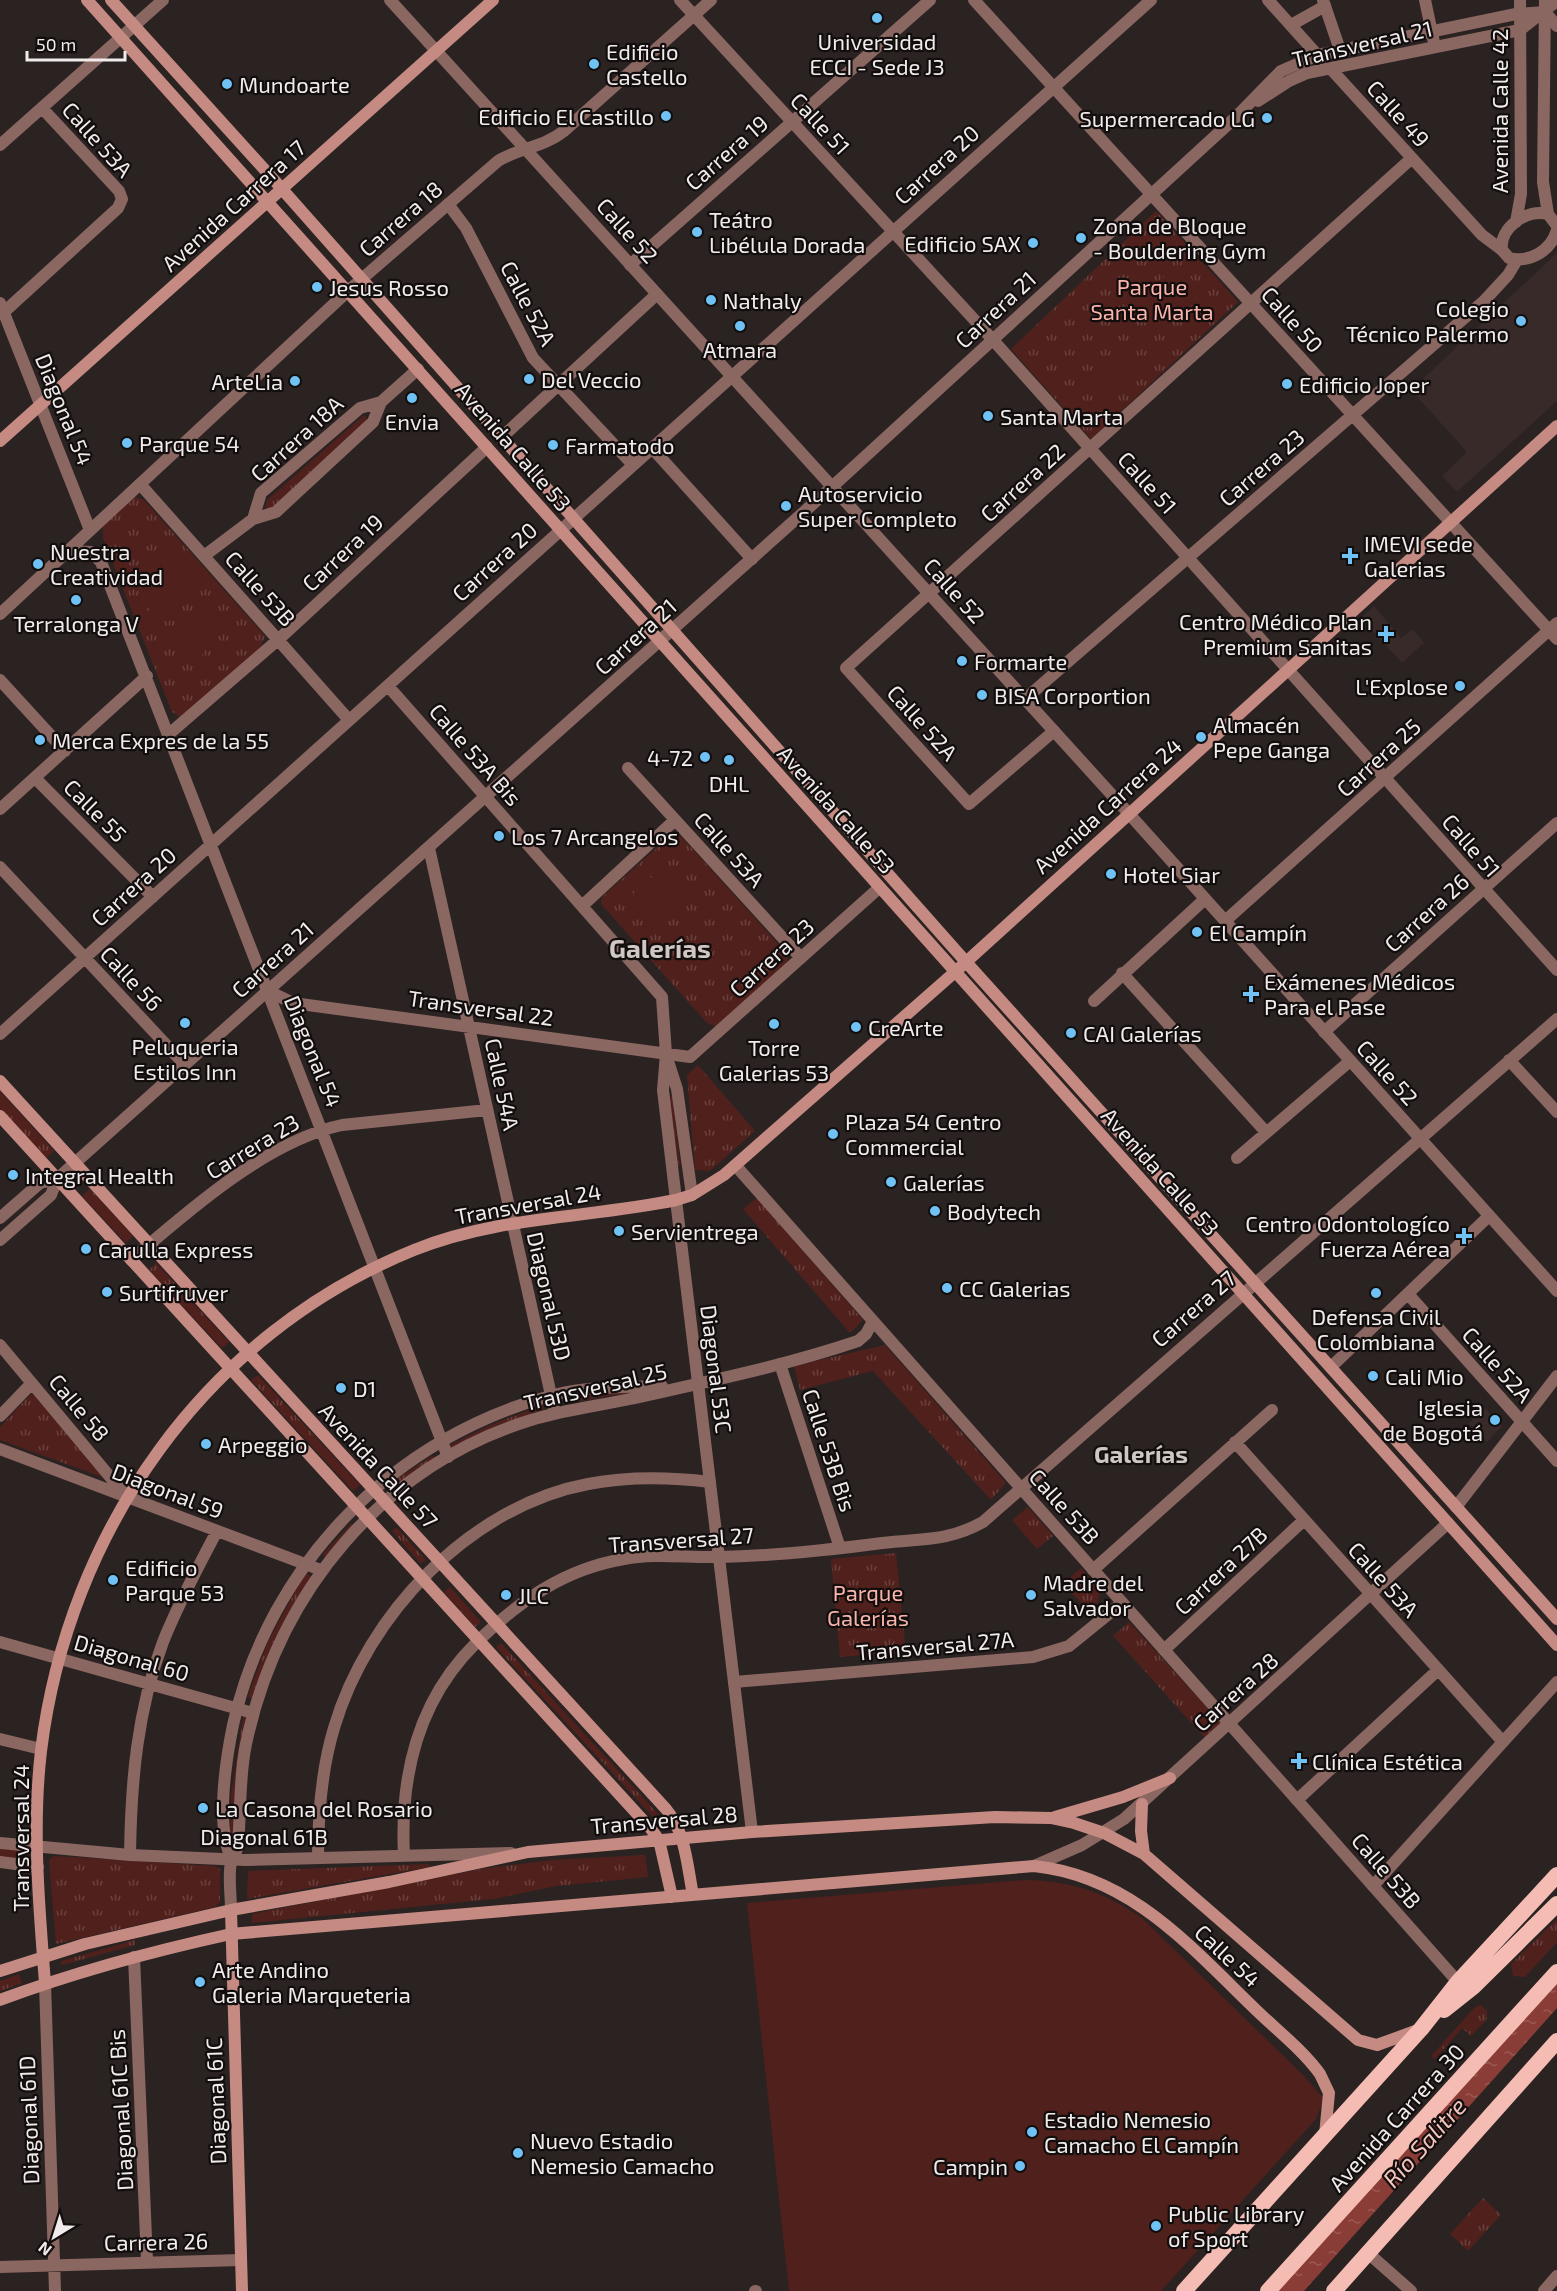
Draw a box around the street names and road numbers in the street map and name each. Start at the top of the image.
street label: Transversal 21 [1289,14,1435,72]
street label: Avenida Calle 42 [1486,29,1512,193]
street label: Calle 49 [1362,74,1436,152]
street label: Calle 51 [786,87,856,159]
street label: Calle 53A [58,96,139,182]
street label: Carrera 19 [679,109,773,195]
street label: Carrera 20 [888,119,984,209]
street label: Avenida Carrera 17 [156,134,310,276]
street label: Carrera 18 [353,175,447,261]
street label: Calle 52 [592,192,664,268]
street label: Calle 52A [496,256,562,350]
street label: Carrera 21 [949,265,1041,353]
street label: Calle 50 [1257,281,1329,357]
street label: Diagonal 54 [31,349,99,469]
street label: Avenida Calle 53 [451,376,577,516]
street label: Carrera 18A [244,390,348,486]
street label: Carrera 23 [1213,423,1309,511]
street label: Carrera 22 [975,437,1069,527]
street label: Calle 51 [1113,445,1183,519]
street label: Carrera 19 [296,508,388,596]
street label: Carrera 20 [446,516,542,606]
street label: Calle 53B [221,545,301,631]
street label: Calle 52 [919,552,991,628]
street label: Carrera 21 [589,593,681,679]
street label: Calle 52A [882,679,964,765]
street label: Calle 53A Bis [425,698,527,810]
street label: Carrera 25 [1331,713,1425,801]
street label: Avenida Carrera 24 [1028,732,1186,878]
street label: Avenida Calle 53 [773,740,901,878]
street label: Calle 55 [59,773,133,847]
street label: Calle 53A [690,806,771,892]
street label: Calle 51 [1438,808,1506,882]
street label: Carrera 20 [85,841,181,931]
street label: Carrera 26 [1378,867,1474,957]
street label: Carrera 23 [724,912,818,1002]
street label: Carrera 21 [226,916,318,1002]
street label: Calle 56 [96,940,168,1016]
street label: Transversal 22 [407,984,555,1030]
street label: Diagonal 54 [280,991,348,1111]
street label: Calle 52 [1352,1034,1424,1110]
street label: Calle 54A [481,1036,525,1133]
street label: Avenida Calle 53 [1097,1102,1225,1240]
street label: Carrera 23 [201,1108,303,1184]
street label: Transversal 24 [453,1177,603,1229]
street label: Diagonal 53D [523,1229,577,1363]
street label: Carrera 27 [1146,1264,1240,1352]
street label: Diagonal 53C [696,1303,738,1435]
street label: Calle 52A [1457,1321,1539,1407]
street label: Transversal 25 [521,1357,669,1415]
street label: Calle 58 [44,1368,116,1446]
street label: Calle 53B Bis [798,1385,862,1515]
street label: Avenida Calle 57 [314,1397,444,1533]
street label: Diagonal 59 [109,1457,227,1523]
street label: Calle 53B [1025,1463,1105,1549]
street label: Transversal 27 [608,1521,754,1557]
street label: Carrera 27B [1168,1521,1272,1619]
street label: Calle 53A [1344,1536,1425,1622]
street label: Transversal 27A [855,1625,1015,1665]
street label: Diagonal 60 [71,1628,193,1686]
street label: Carrera 28 [1187,1646,1283,1736]
street label: Transversal 24 [7,1764,33,1912]
street label: Transversal 28 [589,1800,739,1838]
street label: Diagonal 61B [200,1823,328,1849]
street label: Calle 53B [1347,1827,1427,1913]
street label: Calle 54 [1190,1918,1266,1992]
street label: Diagonal 61C Bis [103,2029,137,2191]
street label: Diagonal 61C [200,2037,230,2165]
street label: Avenida Carrera 30 [1323,2038,1469,2196]
street label: Diagonal 61D [13,2055,43,2185]
street label: Carrera 26 [104,2227,208,2255]

